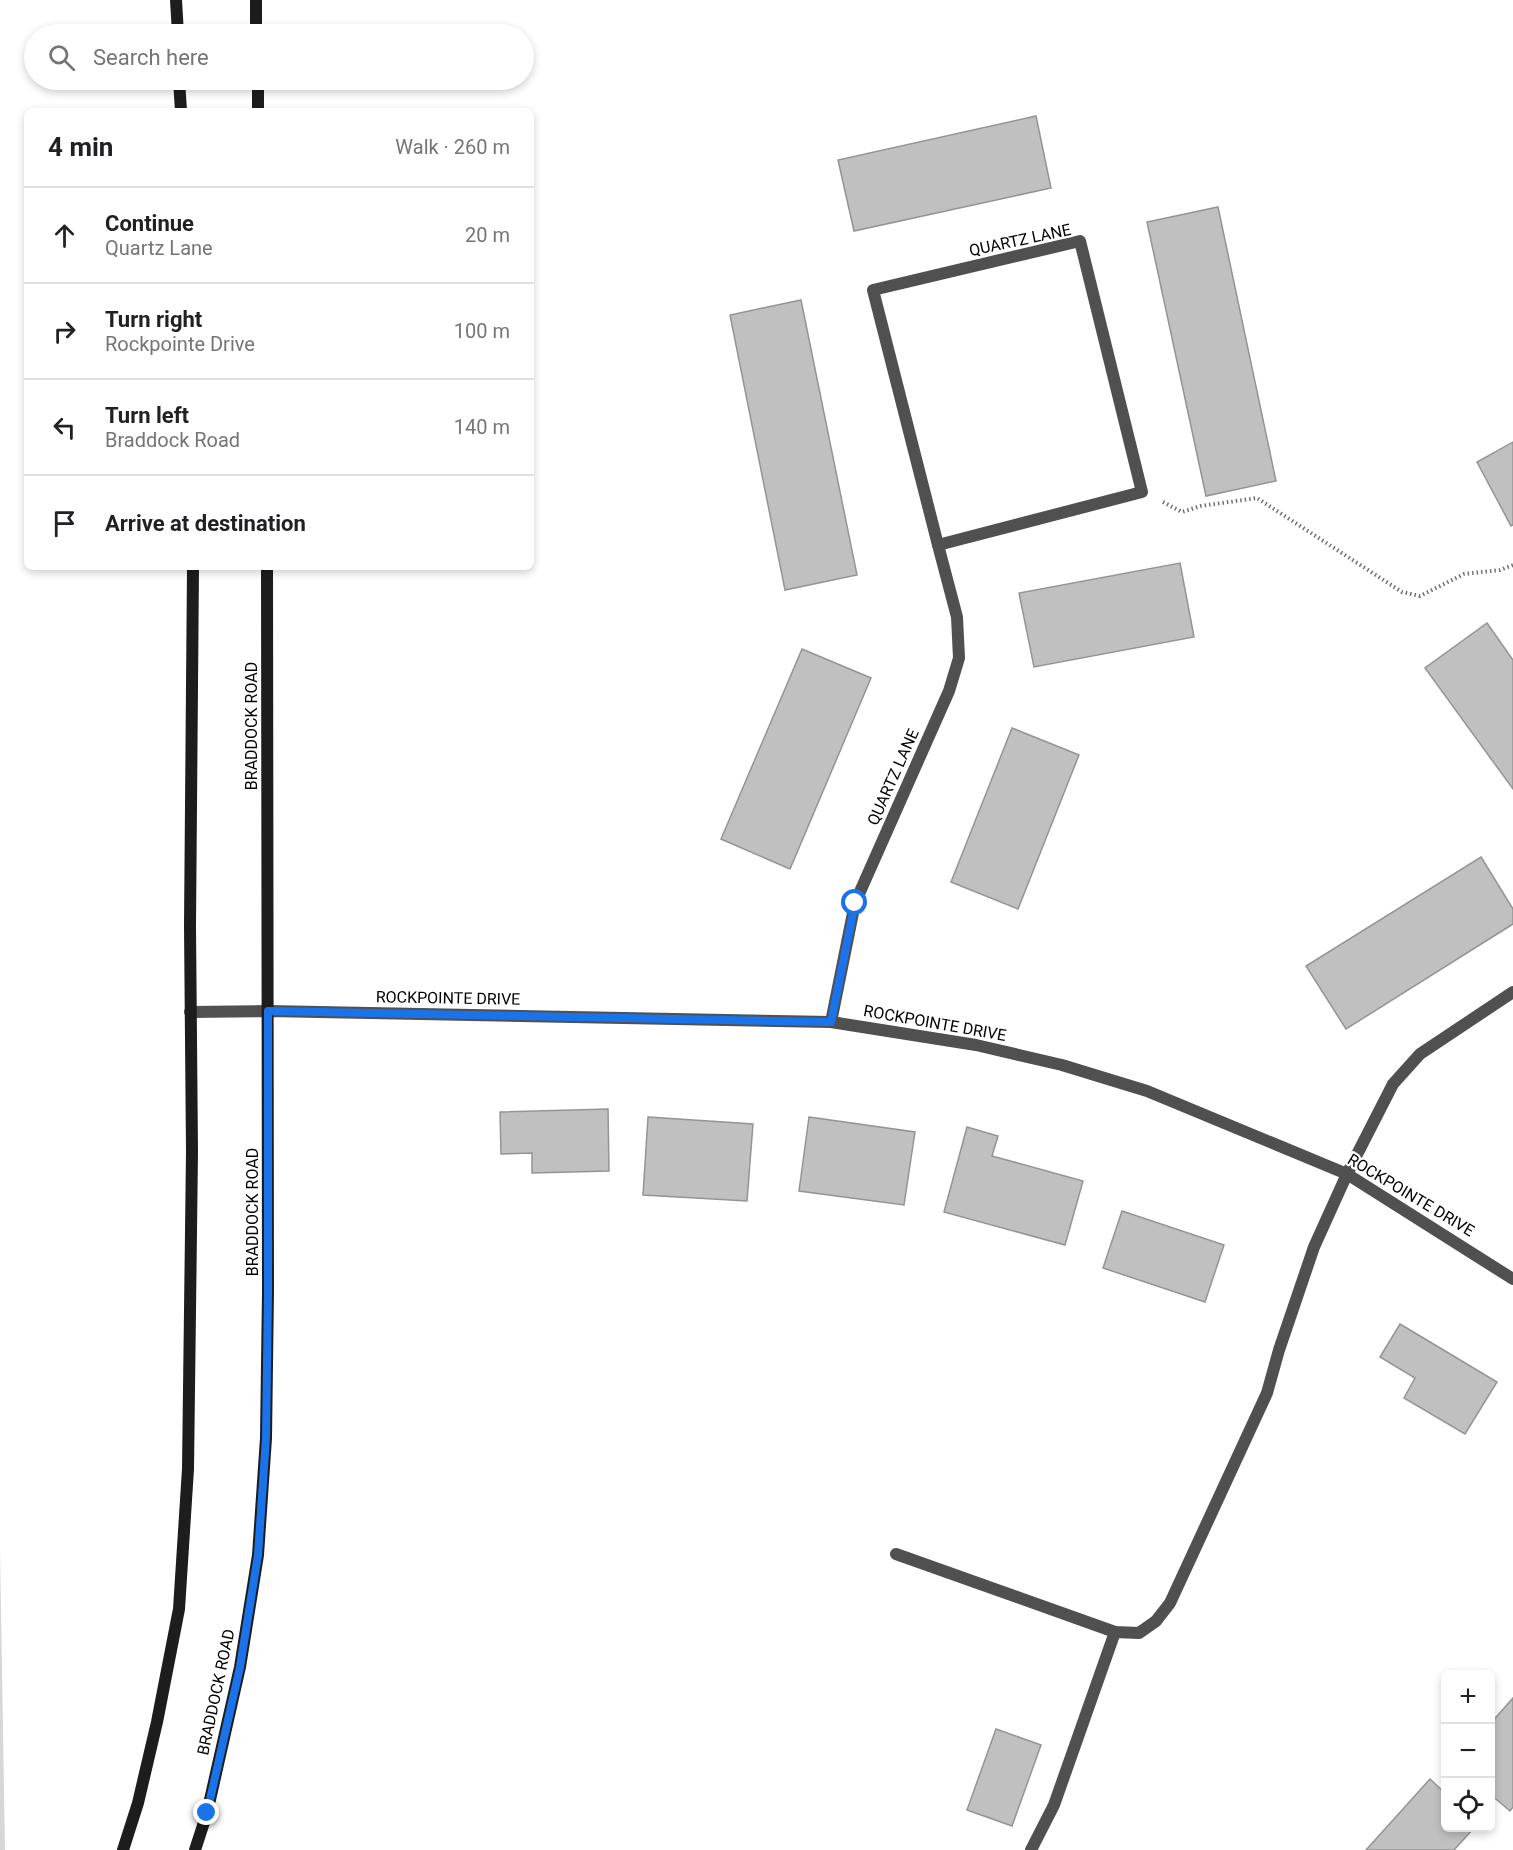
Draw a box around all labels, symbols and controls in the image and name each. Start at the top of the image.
search box [24,24,534,90]
icon: search [45,41,78,74]
text: Search here [93,45,209,70]
text: 4 min [48,132,113,162]
text: Walk · 260 m [395,135,510,159]
text: Continue [105,211,194,236]
icon: ahead [48,219,81,252]
street label: QUARTZ LANE [967,220,1073,260]
text: 20 m [465,223,510,247]
text: Quartz Lane [105,236,213,260]
text: Turn right [105,307,202,332]
icon: right [48,315,81,348]
text: 100 m [454,319,510,343]
text: Rockpointe Drive [105,332,255,356]
text: Turn left [105,403,189,428]
icon: left [48,411,81,444]
text: 140 m [454,415,510,439]
text: Braddock Road [105,428,240,452]
icon: arrive [48,507,81,540]
text: Arrive at destination [105,511,306,536]
street label: BRADDOCK ROAD [242,662,261,790]
street label: QUARTZ LANE [863,726,923,828]
route start [841,889,867,915]
street label: ROCKPOINTE DRIVE [376,987,520,1009]
street label: ROCKPOINTE DRIVE [862,1001,1008,1045]
street label: BRADDOCK ROAD [243,1148,262,1276]
street label: ROCKPOINTE DRIVE [1344,1150,1478,1240]
street label: BRADDOCK ROAD [193,1627,239,1757]
map controls [1441,1670,1495,1832]
button: + [1441,1670,1495,1724]
button: − [1441,1724,1495,1778]
button: locate [1441,1778,1495,1832]
route end [193,1799,219,1825]

